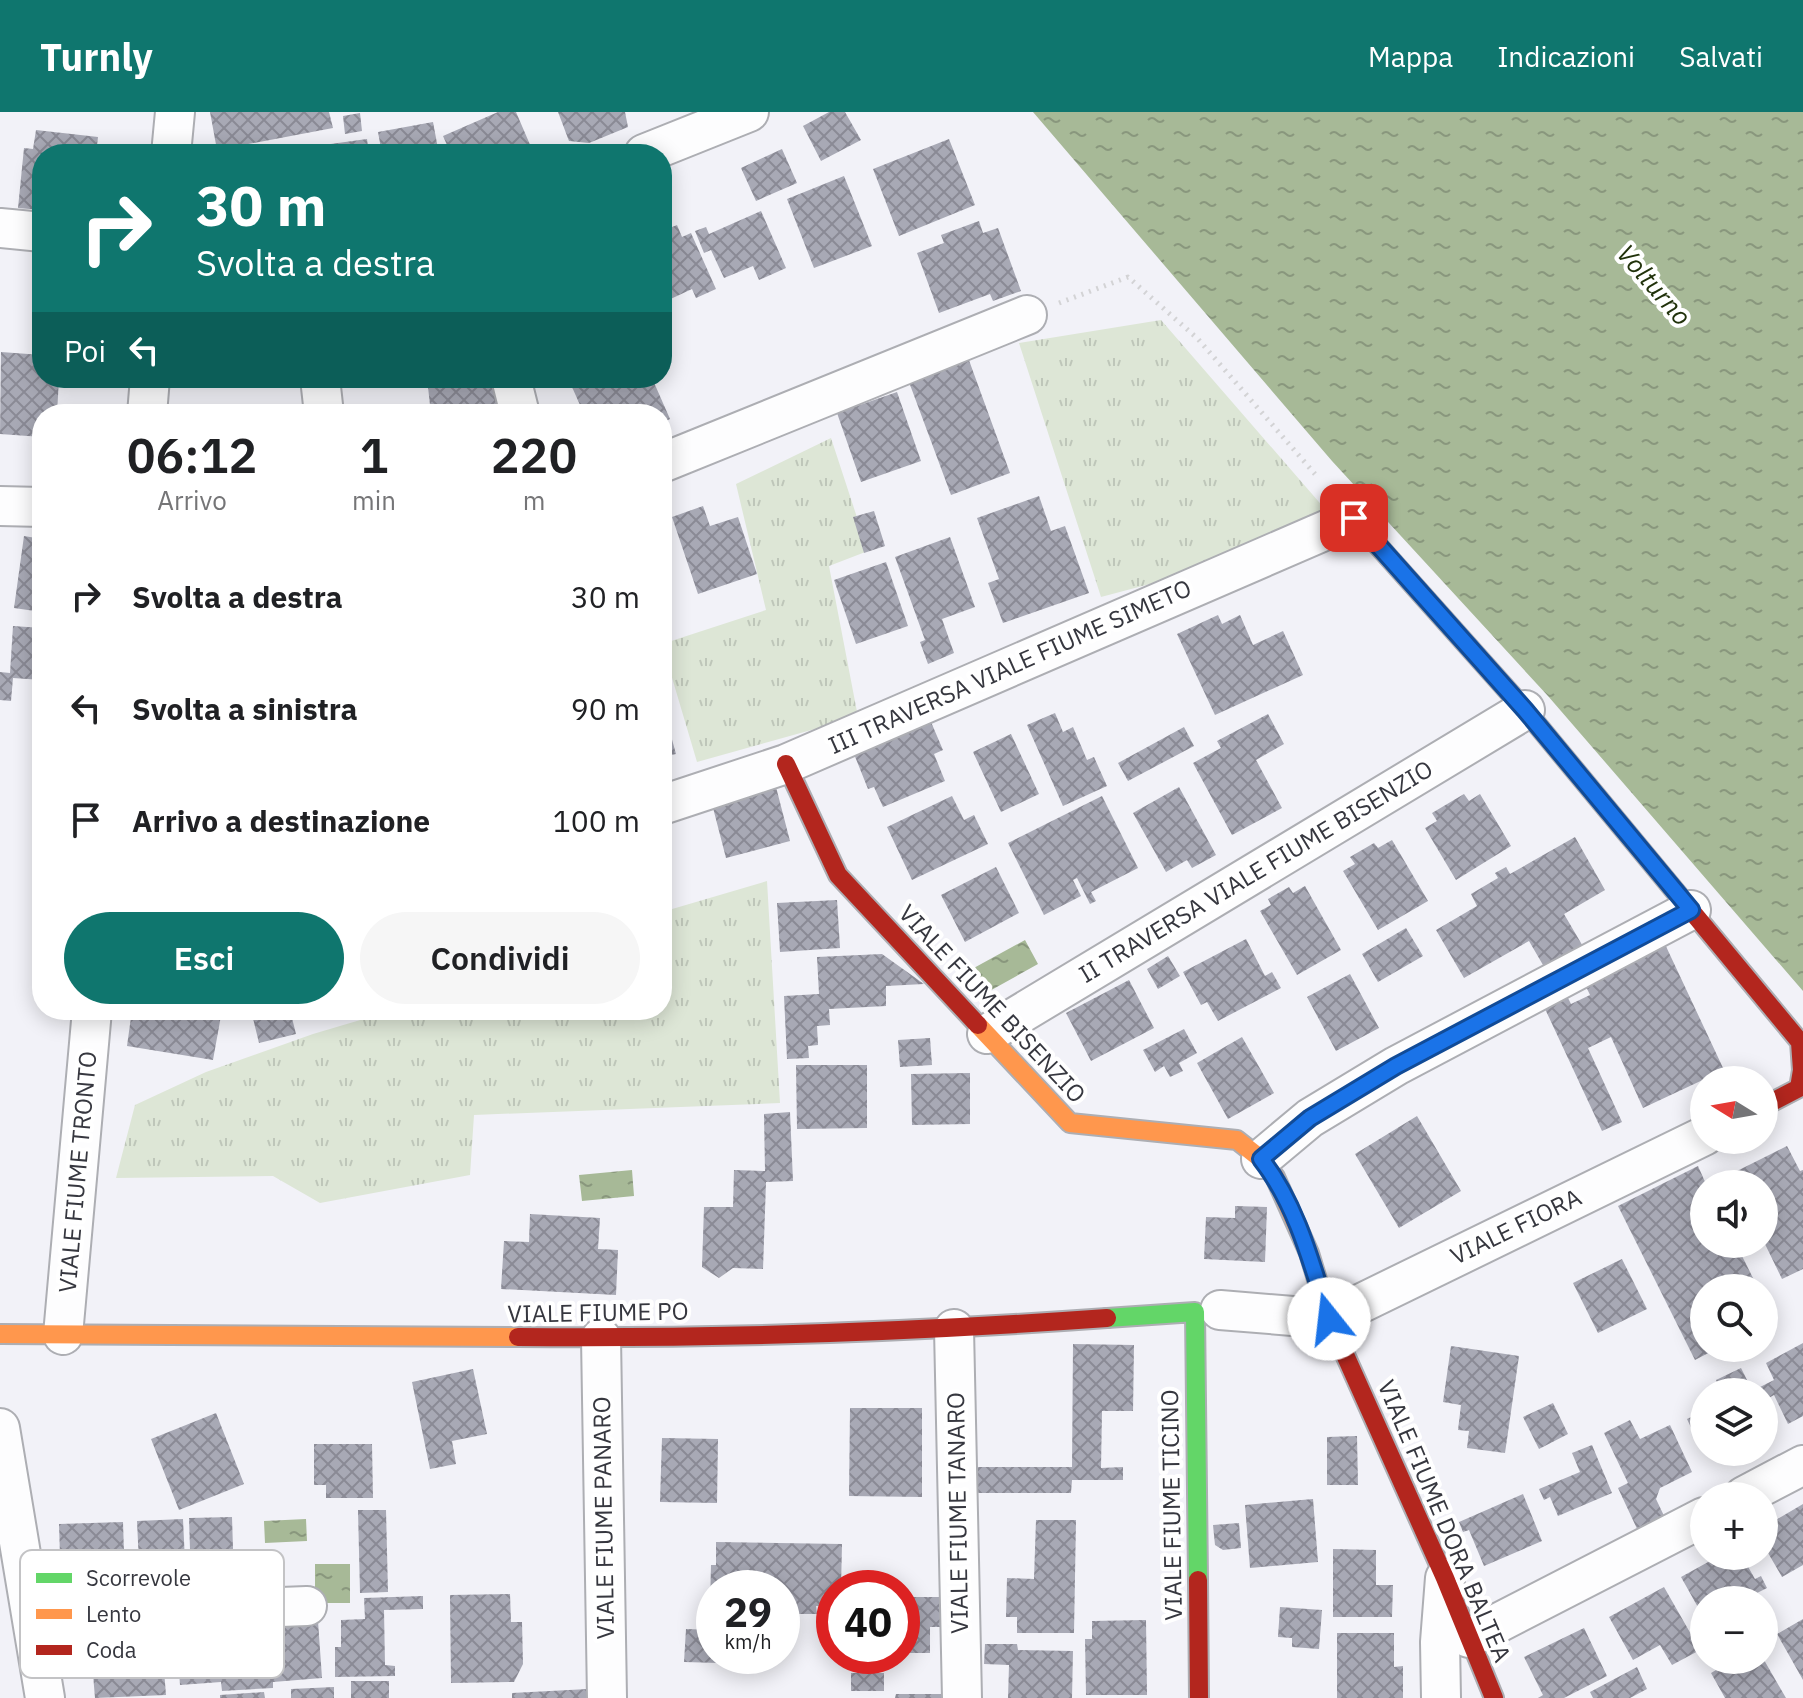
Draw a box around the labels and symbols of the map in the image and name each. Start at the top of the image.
water label: Volturno [1610,237,1699,332]
pin [1320,484,1388,552]
street label: III TRAVERSA VIALE FIUME SIMETO [823,571,1196,761]
street label: II TRAVERSA VIALE FIUME BISENZIO [1073,752,1438,990]
street label: VIALE FIUME BISENZIO [892,897,1093,1109]
street label: VIALE FIUME TRONTO [50,1050,104,1294]
north arrow [1690,1066,1778,1154]
street label: VIALE FIORA [1445,1181,1586,1272]
position arrow [1287,1277,1371,1361]
street label: VIALE FIUME PO [507,1294,689,1330]
street label: VIALE FIUME DORA BALTEA [1371,1375,1519,1667]
street label: VIALE FIUME TICINO [1153,1389,1189,1621]
street label: VIALE FIUME TANARO [939,1392,975,1634]
street label: VIALE FIUME PANARO [585,1396,621,1640]
legend [20,1550,284,1678]
text: Scorrevole [86,1563,191,1592]
speed limit sign: 40 [816,1570,920,1674]
text: Lento [86,1599,141,1628]
text: Coda [86,1635,137,1664]

